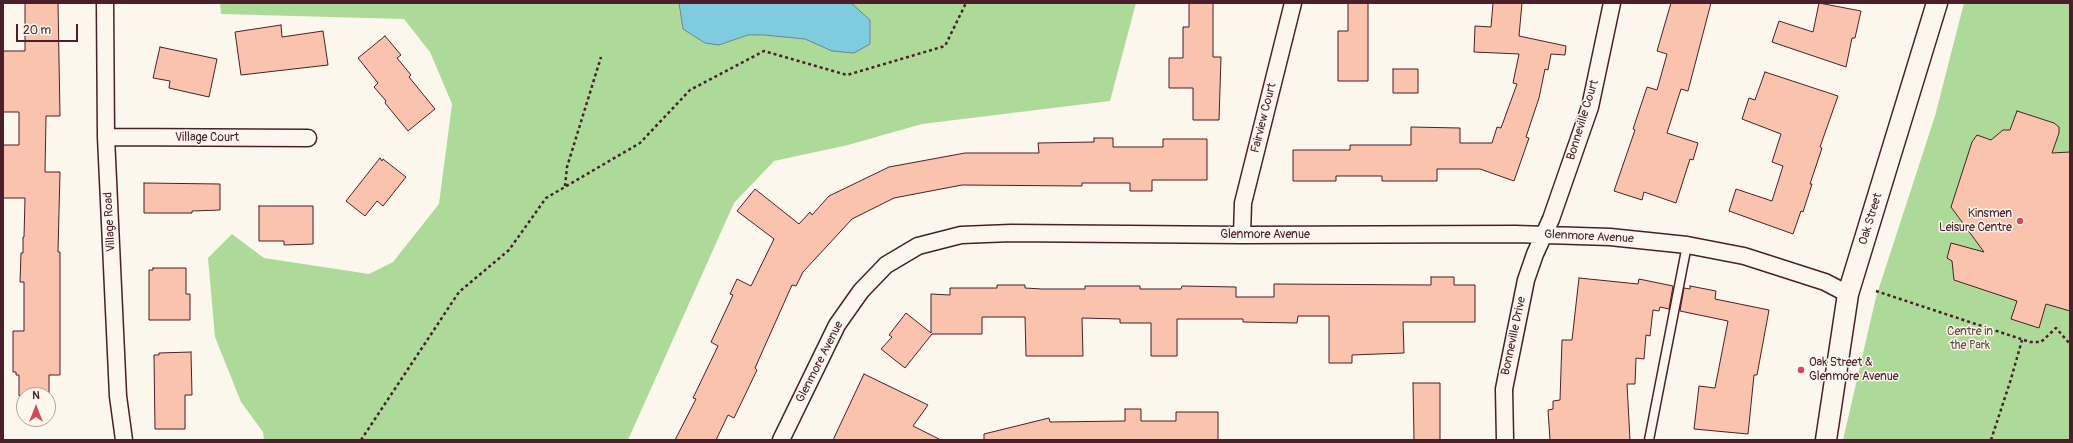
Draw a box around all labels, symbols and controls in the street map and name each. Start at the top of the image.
scale bar [18,16,80,42]
text: 20 m [23,23,51,38]
street label: Bonneville Court [1564,78,1602,162]
street label: Fairview Court [1248,81,1280,155]
street label: Village Court [175,131,239,145]
street label: Oak Street [1856,191,1886,247]
street label: Village Road [101,192,119,252]
place label: Kinsmen Leisure Centre [1939,207,2012,235]
marker: Kinsmen Leisure Centre [2015,216,2025,226]
street label: Glenmore Avenue [1544,227,1634,247]
street label: Glenmore Avenue [1220,228,1310,242]
street label: Bonneville Drive [1499,295,1529,377]
street label: Glenmore Avenue [793,319,847,405]
park label: Centre in the Park [1947,325,1993,353]
place label: Oak Street & Glenmore Avenue [1809,356,1899,384]
marker: Oak Street & Glenmore Avenue [1796,365,1806,375]
north arrow [16,387,56,427]
text: N [32,389,40,402]

